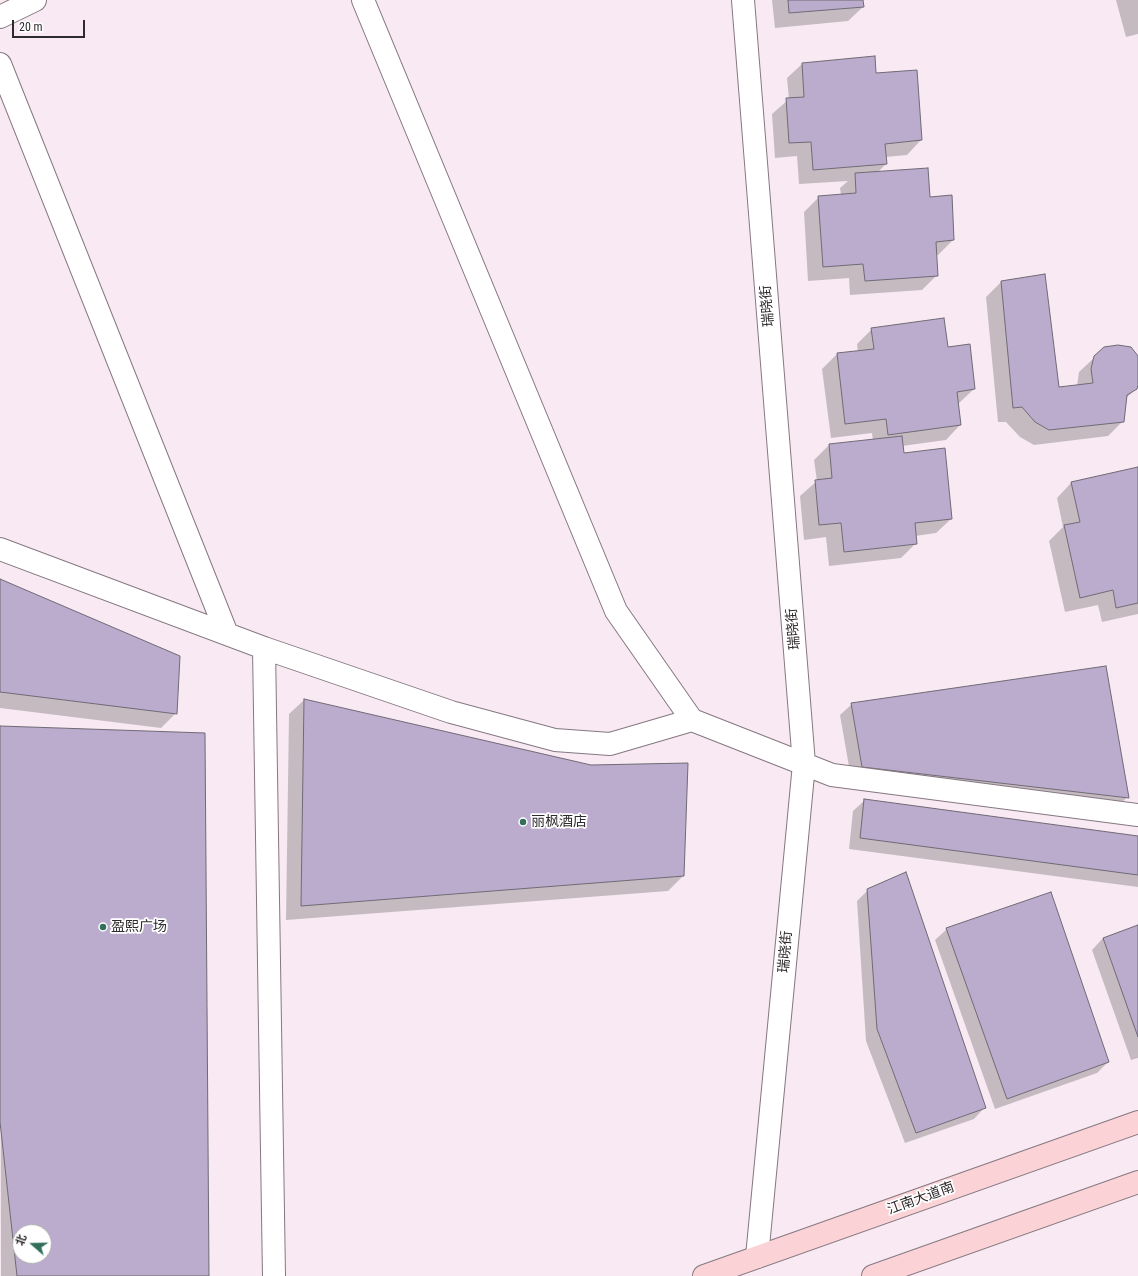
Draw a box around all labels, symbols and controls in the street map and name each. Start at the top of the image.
scale bar [14,12,87,38]
text: 20 m [19,20,43,34]
street label: 瑞晓街 [758,284,778,328]
street label: 瑞晓街 [784,607,804,651]
place label: 丽枫酒店 [531,814,587,830]
marker: 丽枫酒店 [518,817,528,827]
place label: 盈熙广场 [111,919,167,935]
marker: 盈熙广场 [98,922,108,932]
street label: 瑞晓街 [776,930,796,974]
street label: 江南大道南 [885,1179,957,1219]
north arrow [12,1224,52,1264]
text: 北 [13,1233,29,1247]

